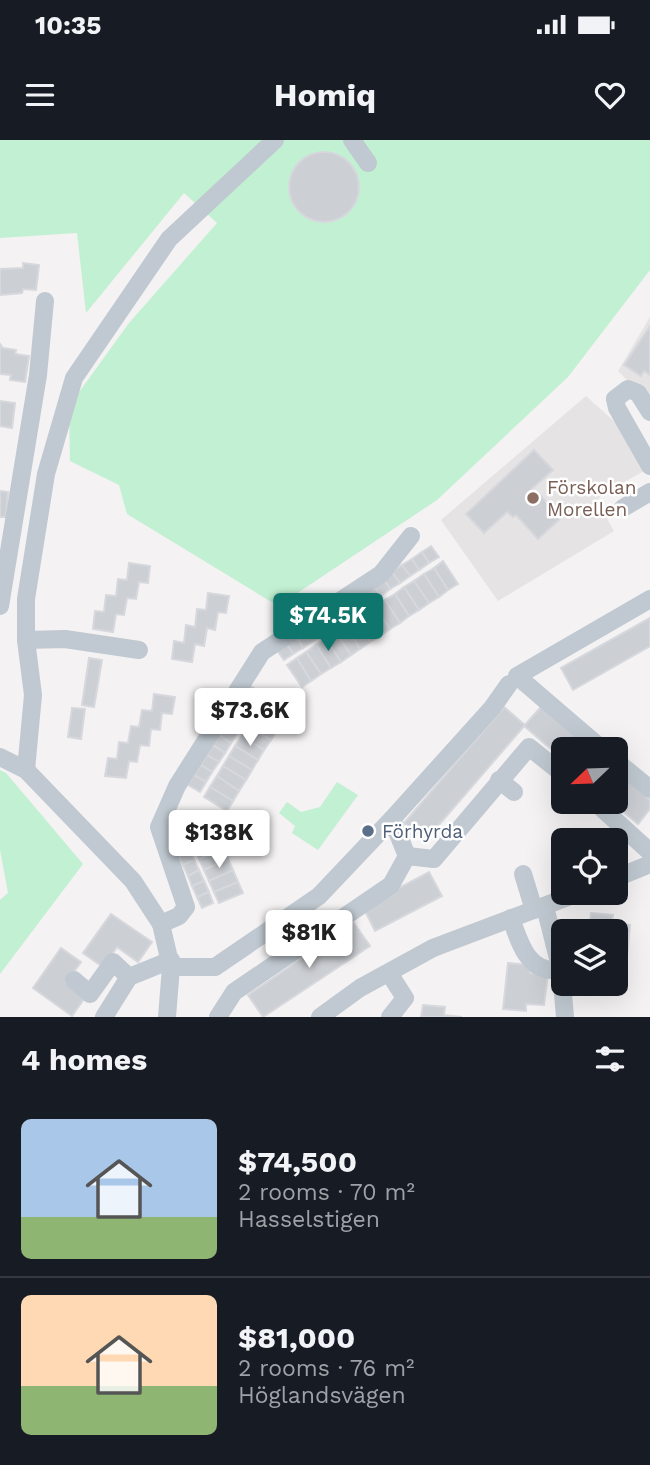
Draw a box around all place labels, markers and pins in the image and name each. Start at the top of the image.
place label: Förskolan Morellen [547,476,636,521]
marker: Förskolan Morellen [525,490,541,506]
pin: $74.5K [271,594,385,653]
pin: $73.6K [193,688,307,748]
pin: $138K [170,810,268,870]
place label: Förhyrda [382,820,463,843]
marker: Förhyrda [360,823,376,839]
pin: $81K [268,910,350,970]

